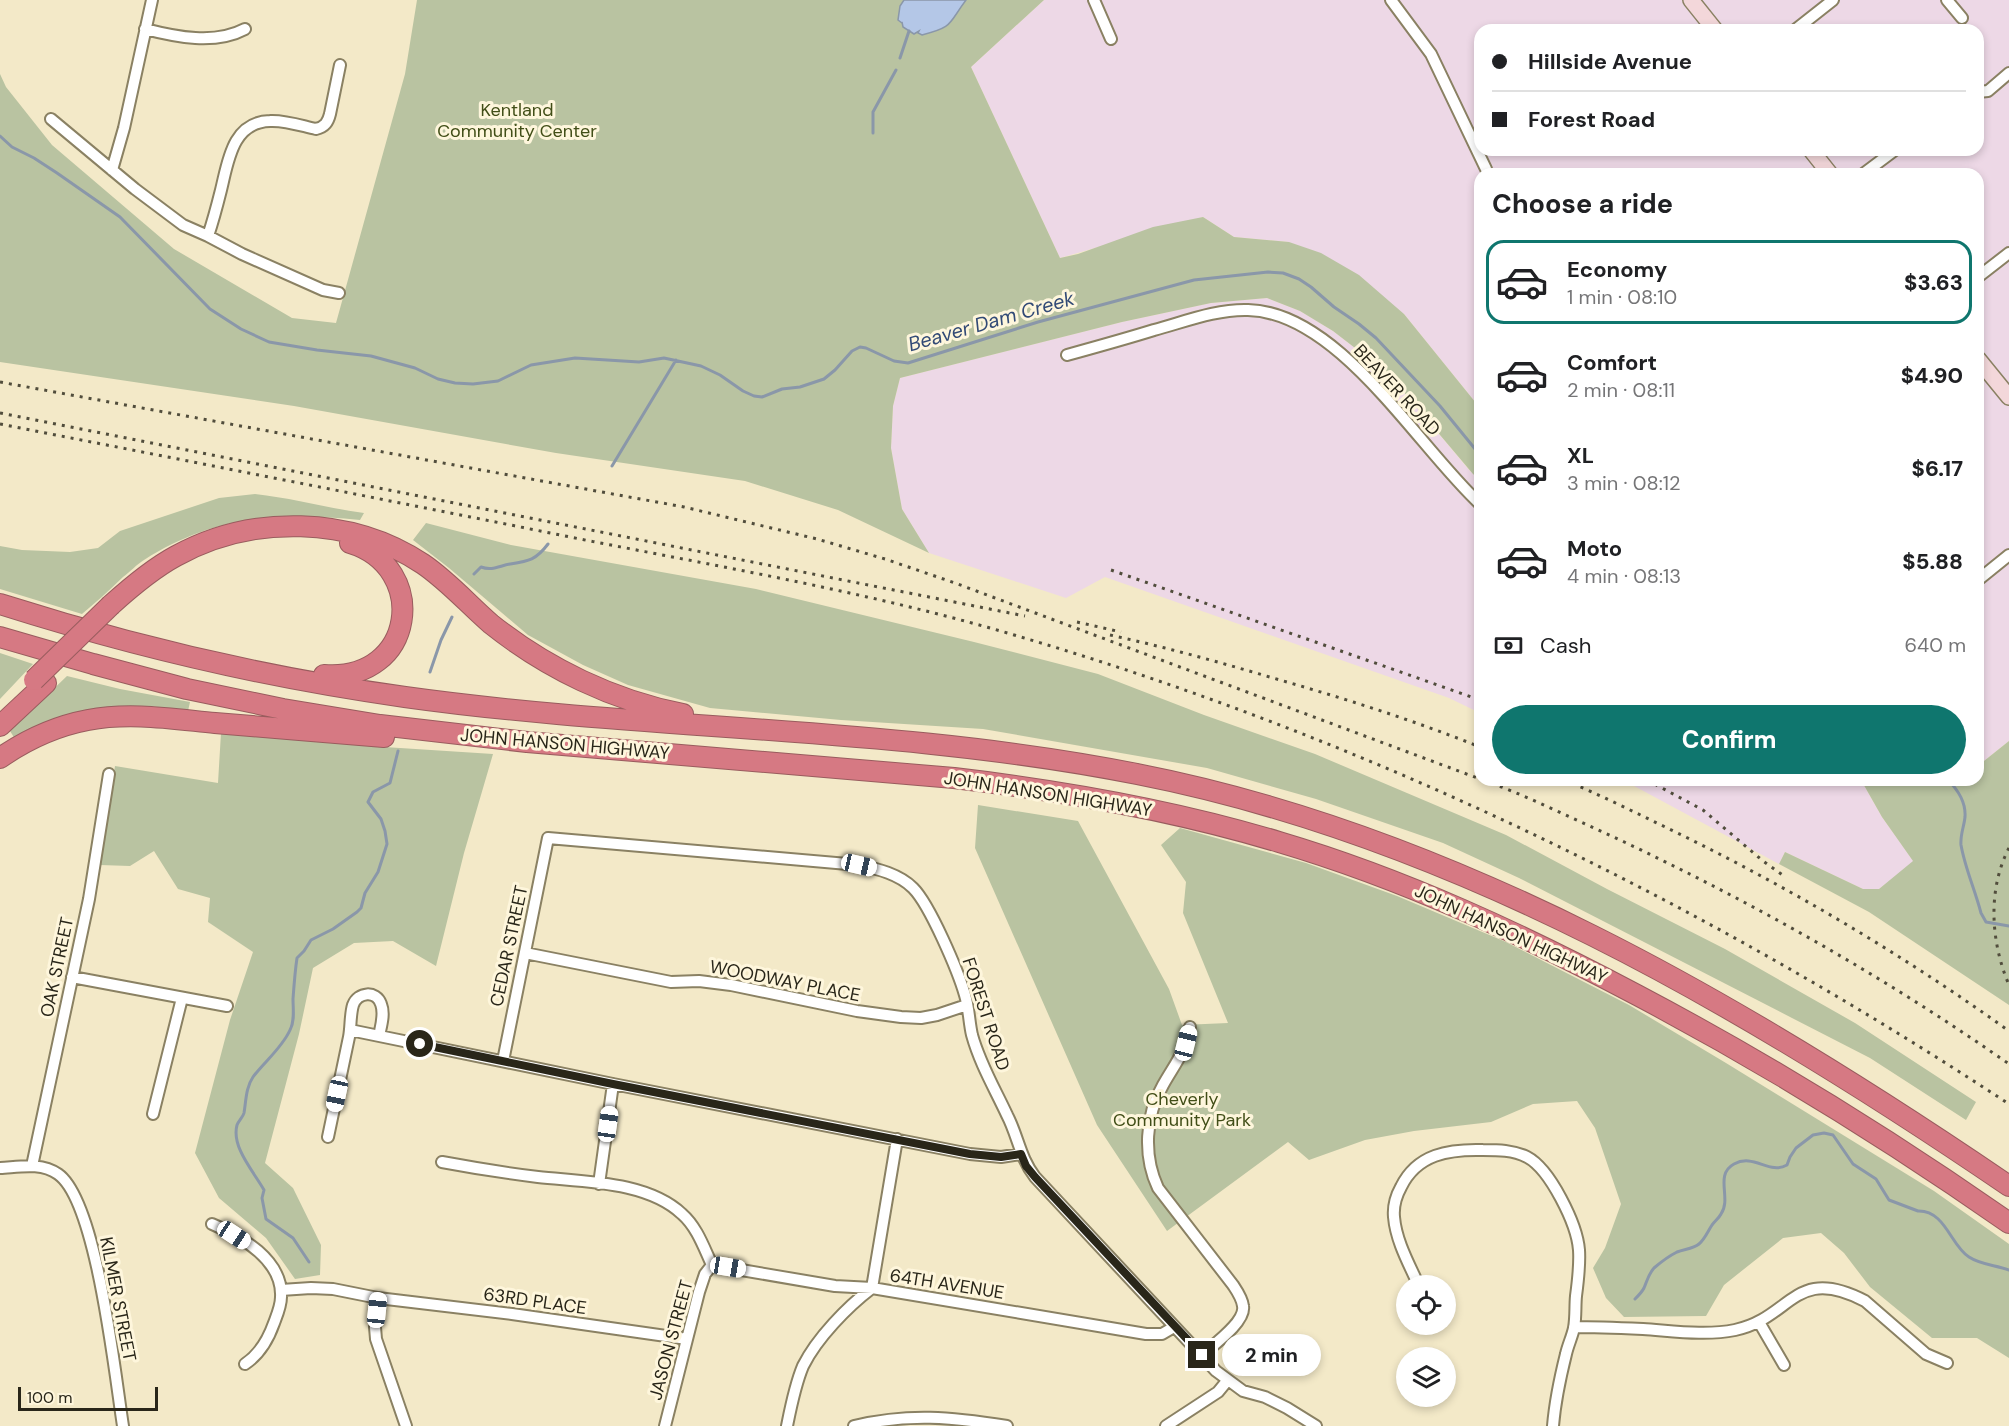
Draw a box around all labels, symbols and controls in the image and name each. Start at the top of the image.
text: Hillside Avenue [1528,47,1692,76]
park label: Kentland Community Center [437,98,597,143]
text: Forest Road [1528,105,1655,134]
text: Choose a ride [1492,186,1673,221]
icon: car [1495,255,1549,309]
text: Economy [1567,255,1667,284]
text: $3.63 [1904,268,1963,297]
text: 1 min · 08:10 [1567,284,1677,310]
water label: Beaver Dam Creek [905,285,1078,357]
street label: BEAVER ROAD [1348,339,1446,441]
icon: car [1495,348,1549,402]
text: Comfort [1567,348,1657,377]
text: $4.90 [1901,361,1963,390]
text: 2 min · 08:11 [1567,377,1675,403]
icon: car [1495,441,1549,495]
text: XL [1567,441,1594,470]
text: $6.17 [1912,454,1963,483]
text: 3 min · 08:12 [1567,470,1680,496]
icon: car [1495,534,1549,588]
text: Moto [1567,534,1622,563]
text: $5.88 [1902,547,1963,576]
text: 4 min · 08:13 [1567,563,1681,589]
icon: cash [1492,629,1525,662]
text: Cash [1540,631,1591,660]
text: 640 m [1904,632,1966,658]
button: Confirm [1492,705,1966,774]
street label: JOHN HANSON HIGHWAY [459,723,671,765]
street label: JOHN HANSON HIGHWAY [942,766,1154,822]
car [839,852,879,878]
street label: JOHN HANSON HIGHWAY [1411,879,1612,990]
street label: CEDAR STREET [484,883,534,1009]
street label: OAK STREET [35,915,79,1019]
street label: FOREST ROAD [956,954,1016,1074]
street label: WOODWAY PLACE [708,955,862,1007]
car [1173,1023,1199,1063]
route start [406,1030,433,1057]
car [324,1075,350,1113]
park label: Cheverly Community Park [1113,1087,1251,1132]
car [597,1105,619,1143]
car [214,1218,254,1252]
street label: KILMER STREET [94,1235,142,1363]
car [709,1255,747,1279]
street label: 64TH AVENUE [888,1263,1006,1305]
map controls [1396,1275,1456,1407]
button: locate [1396,1275,1456,1335]
street label: JASON STREET [643,1277,699,1403]
street label: 63RD PLACE [482,1282,588,1320]
car [366,1291,388,1329]
callout: 2 min [1223,1334,1322,1376]
route end [1188,1341,1215,1368]
text: 2 min [1245,1342,1298,1368]
button: layers [1396,1347,1456,1407]
scale bar [18,1384,158,1412]
text: 100 m [27,1387,72,1408]

